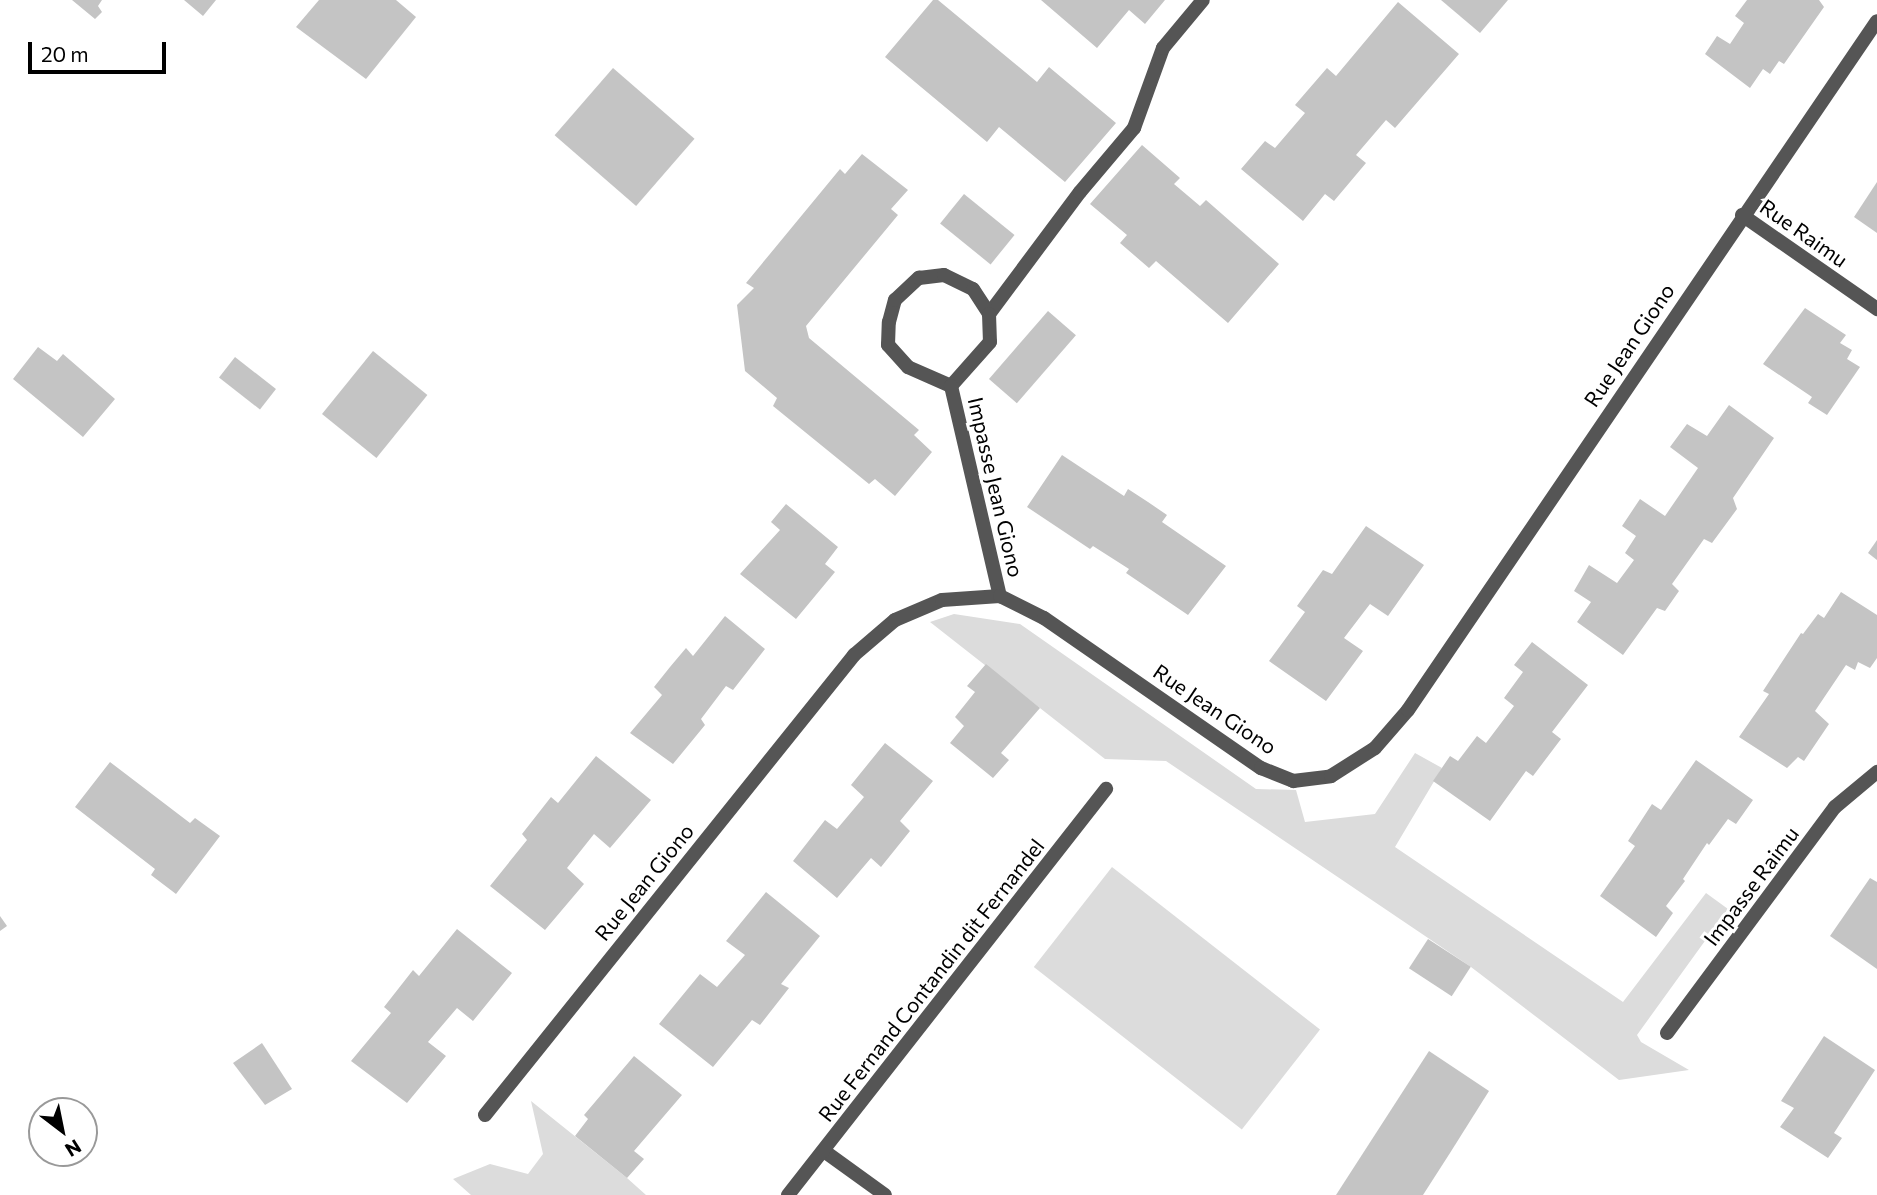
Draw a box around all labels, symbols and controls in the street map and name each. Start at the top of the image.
scale bar [32,28,170,72]
text: 20 m [41,41,89,66]
street label: Rue Raimu [1755,194,1853,272]
street label: Rue Jean Giono [1579,279,1679,411]
street label: Impasse Jean Giono [963,395,1029,579]
street label: Rue Jean Giono [1149,659,1281,759]
street label: Rue Jean Giono [589,819,699,945]
street label: Impasse Raimu [1698,822,1804,950]
street label: Rue Fernand Contandin dit Fernandel [813,834,1049,1126]
north arrow [28,1097,98,1167]
text: N [61,1135,85,1162]

